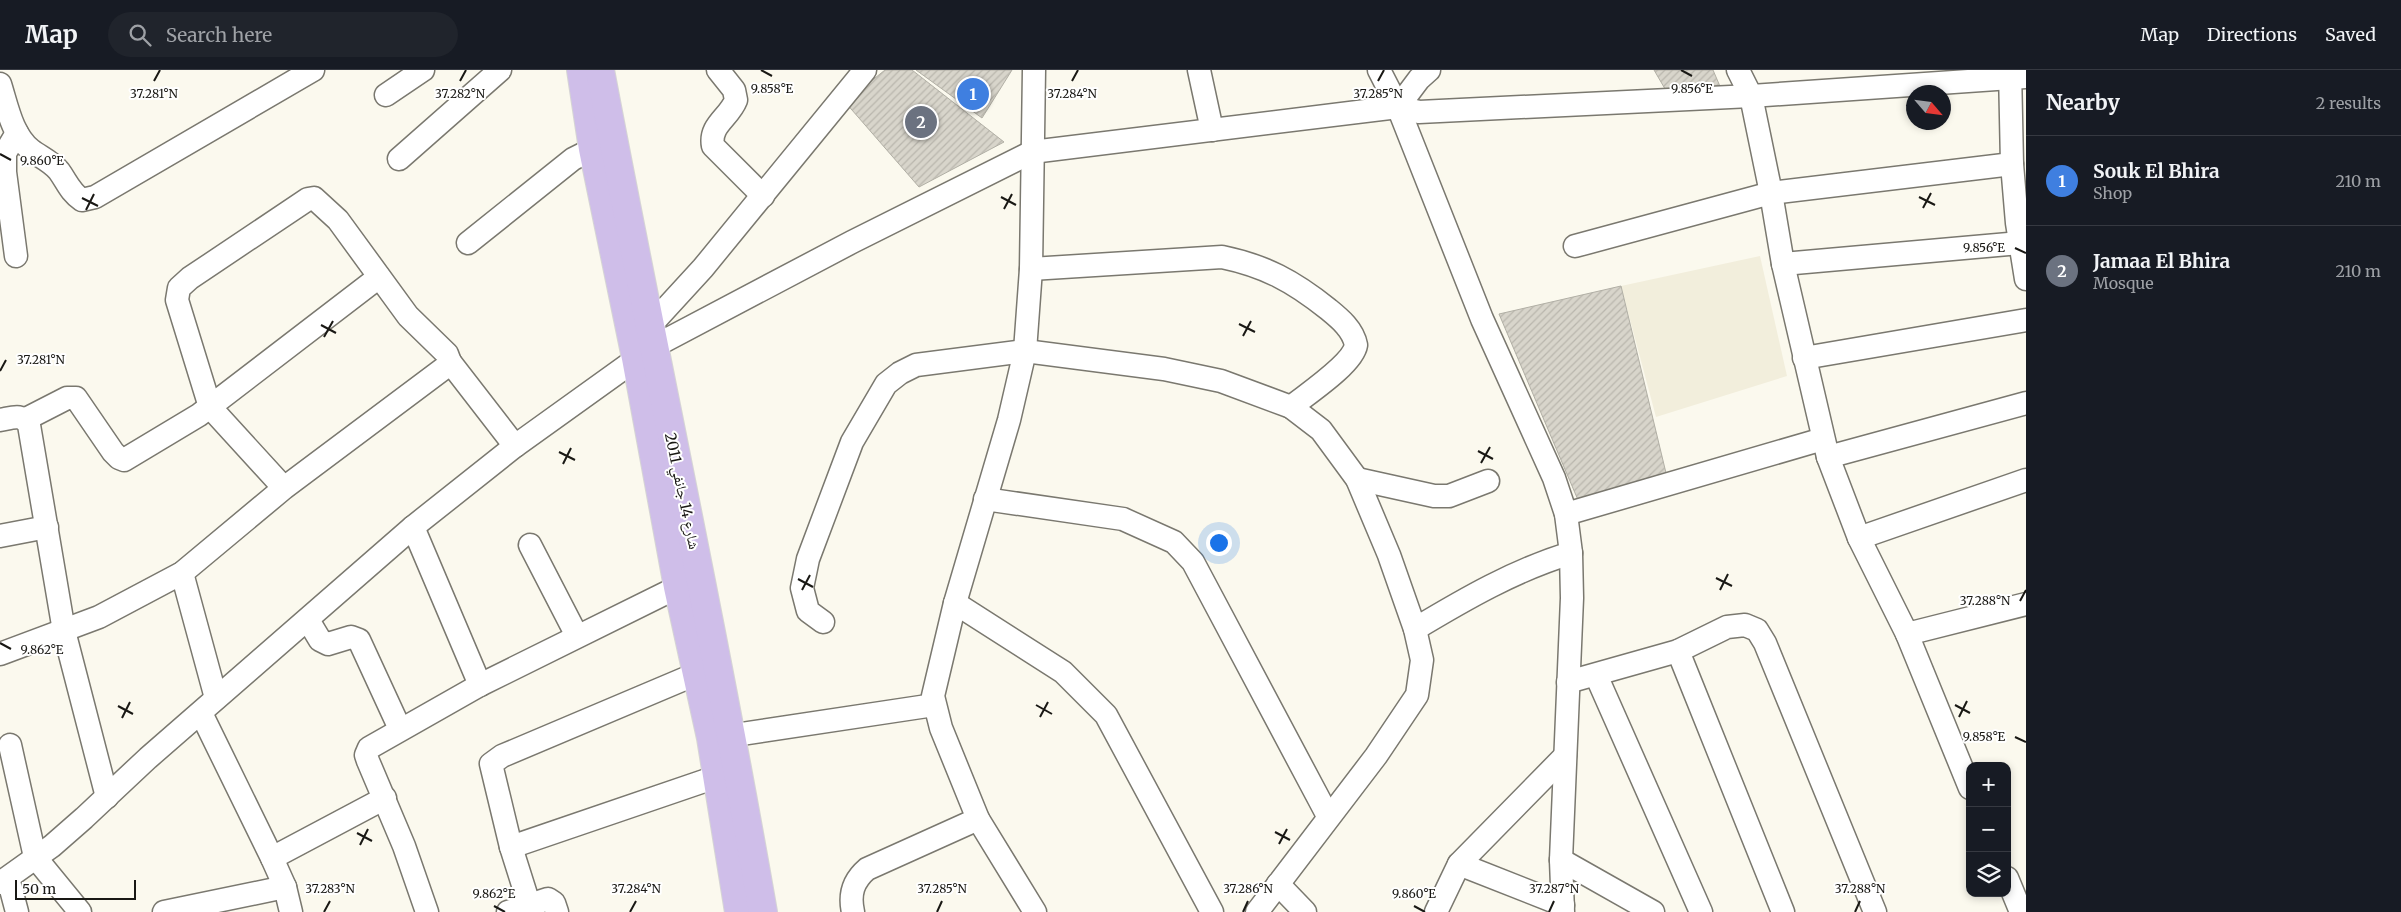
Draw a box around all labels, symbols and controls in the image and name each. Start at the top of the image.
search box [108,12,458,57]
text: Map [25,19,78,50]
icon: search [126,21,154,49]
text: Search here [166,23,272,47]
text: Map [2141,23,2179,46]
text: Directions [2207,23,2297,46]
text: Saved [2325,23,2376,46]
pin: 1 [957,75,989,113]
text: 9.858°E [751,81,794,96]
text: 9.856°E [1671,81,1713,96]
north arrow [1906,85,1951,130]
text: 37.281°N [130,86,179,101]
text: 37.282°N [435,86,486,101]
text: 37.284°N [1047,86,1097,101]
text: 37.285°N [1353,86,1403,101]
text: Nearby [2046,89,2120,116]
text: 2 results [2316,93,2381,113]
pin: 2 [905,103,937,141]
text: 9.860°E [20,153,64,168]
text: Souk El Bhira [2093,159,2220,183]
text: 1 [2058,171,2066,191]
text: 210 m [2336,171,2381,191]
text: Shop [2093,183,2132,203]
text: 9.856°E [1963,240,2005,255]
text: Jamaa El Bhira [2093,249,2230,273]
text: 2 [2057,261,2067,281]
text: 210 m [2336,261,2381,281]
text: Mosque [2093,273,2154,293]
text: 37.281°N [17,352,66,367]
street label: شارع 14 جانفي 2011 [658,431,704,552]
your location [1206,530,1232,556]
text: 37.288°N [1960,593,2011,608]
text: 9.862°E [21,642,64,657]
text: 9.858°E [1963,729,2006,744]
map controls [1966,762,2011,897]
button: + [1966,762,2011,807]
button: − [1966,807,2011,852]
button: layers [1966,852,2011,897]
scale bar [15,877,136,900]
text: 50 m [22,880,56,898]
text: 37.283°N [305,881,356,896]
text: 37.284°N [611,881,661,896]
text: 37.285°N [917,881,967,896]
text: 37.286°N [1223,881,1274,896]
text: 37.287°N [1529,881,1580,896]
text: 37.288°N [1835,881,1886,896]
text: 9.862°E [473,886,516,901]
text: 9.860°E [1392,886,1436,901]

